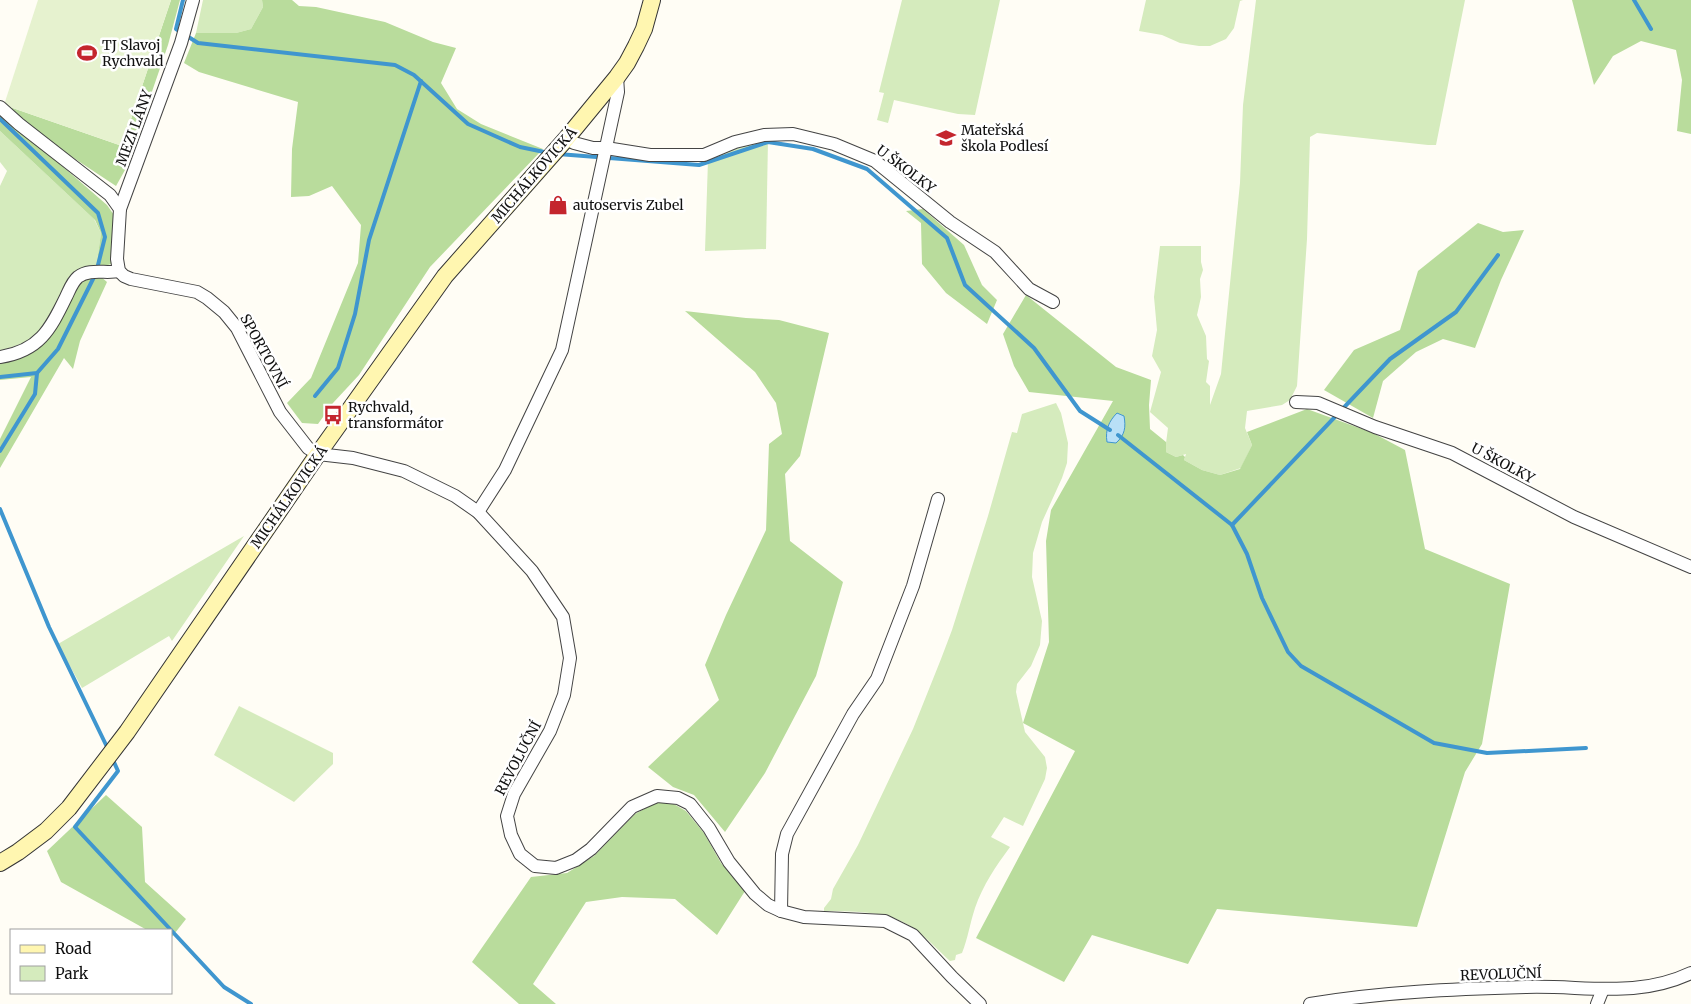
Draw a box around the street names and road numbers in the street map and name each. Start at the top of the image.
street label: MEZI LÁNY [112,87,156,169]
street label: MICHÁLKOVICKÁ [487,123,581,227]
street label: U ŠKOLKY [873,141,940,198]
street label: SPORTOVNÍ [236,311,292,391]
street label: U ŠKOLKY [1468,439,1539,488]
street label: MICHÁLKOVICKÁ [247,442,331,552]
street label: REVOLUČNÍ [491,718,545,798]
street label: REVOLUČNÍ [1460,964,1542,984]

